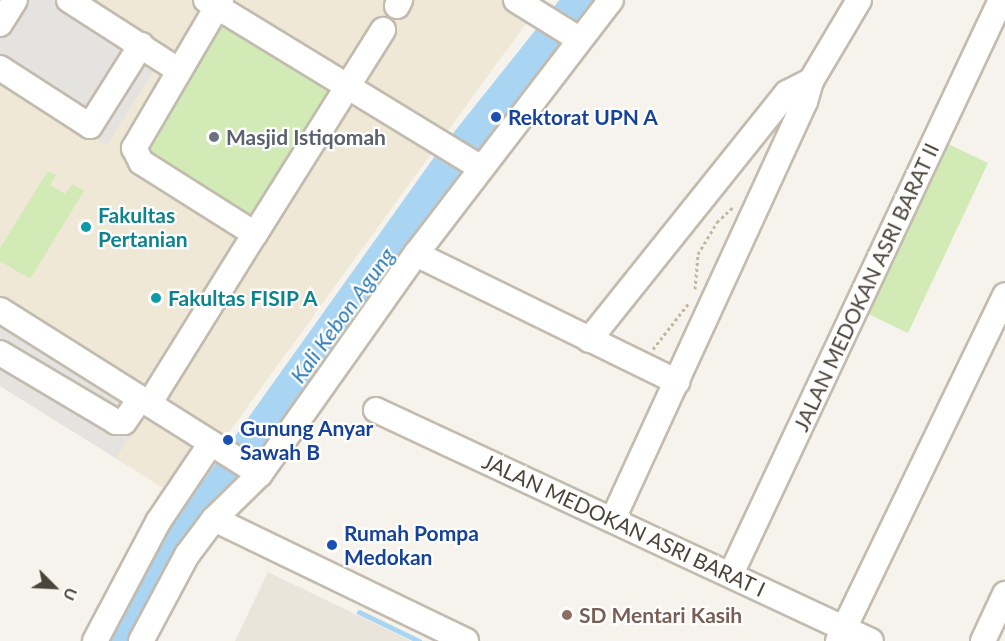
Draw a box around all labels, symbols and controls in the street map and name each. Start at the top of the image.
place label: Rektorat UPN A [508,104,659,130]
marker: Rektorat UPN A [489,110,503,124]
place label: Masjid Istiqomah [226,124,386,150]
marker: Masjid Istiqomah [207,130,221,144]
street label: JALAN MEDOKAN ASRI BARAT II [788,138,944,436]
place label: Fakultas Pertanian [98,202,188,252]
marker: Fakultas Pertanian [79,220,93,234]
water label: Kali Kebon Agung [284,242,400,388]
place label: Fakultas FISIP A [168,285,319,311]
marker: Fakultas FISIP A [149,291,163,305]
place label: Gunung Anyar Sawah B [240,415,374,465]
marker: Gunung Anyar Sawah B [221,433,235,447]
street label: JALAN MEDOKAN ASRI BARAT I [478,448,770,602]
place label: Rumah Pompa Medokan [344,520,479,570]
marker: Rumah Pompa Medokan [325,538,339,552]
north arrow [24,557,84,617]
text: U [60,585,82,604]
place label: SD Mentari Kasih [579,602,742,628]
marker: SD Mentari Kasih [560,608,574,622]

